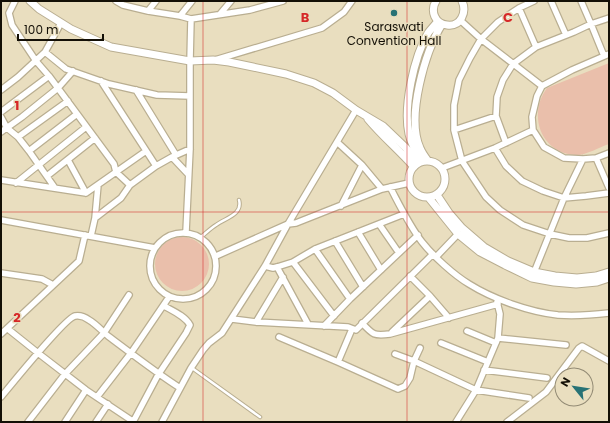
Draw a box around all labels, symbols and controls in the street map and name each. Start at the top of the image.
text: B [301,8,310,27]
marker: Saraswati Convention Hall [389,8,399,18]
text: C [503,8,513,27]
scale bar [18,16,103,42]
place label: Saraswati Convention Hall [347,18,441,49]
text: 100 m [24,21,58,38]
text: 1 [15,96,19,115]
text: 2 [13,308,21,327]
north arrow [554,367,594,407]
text: N [556,374,574,390]

